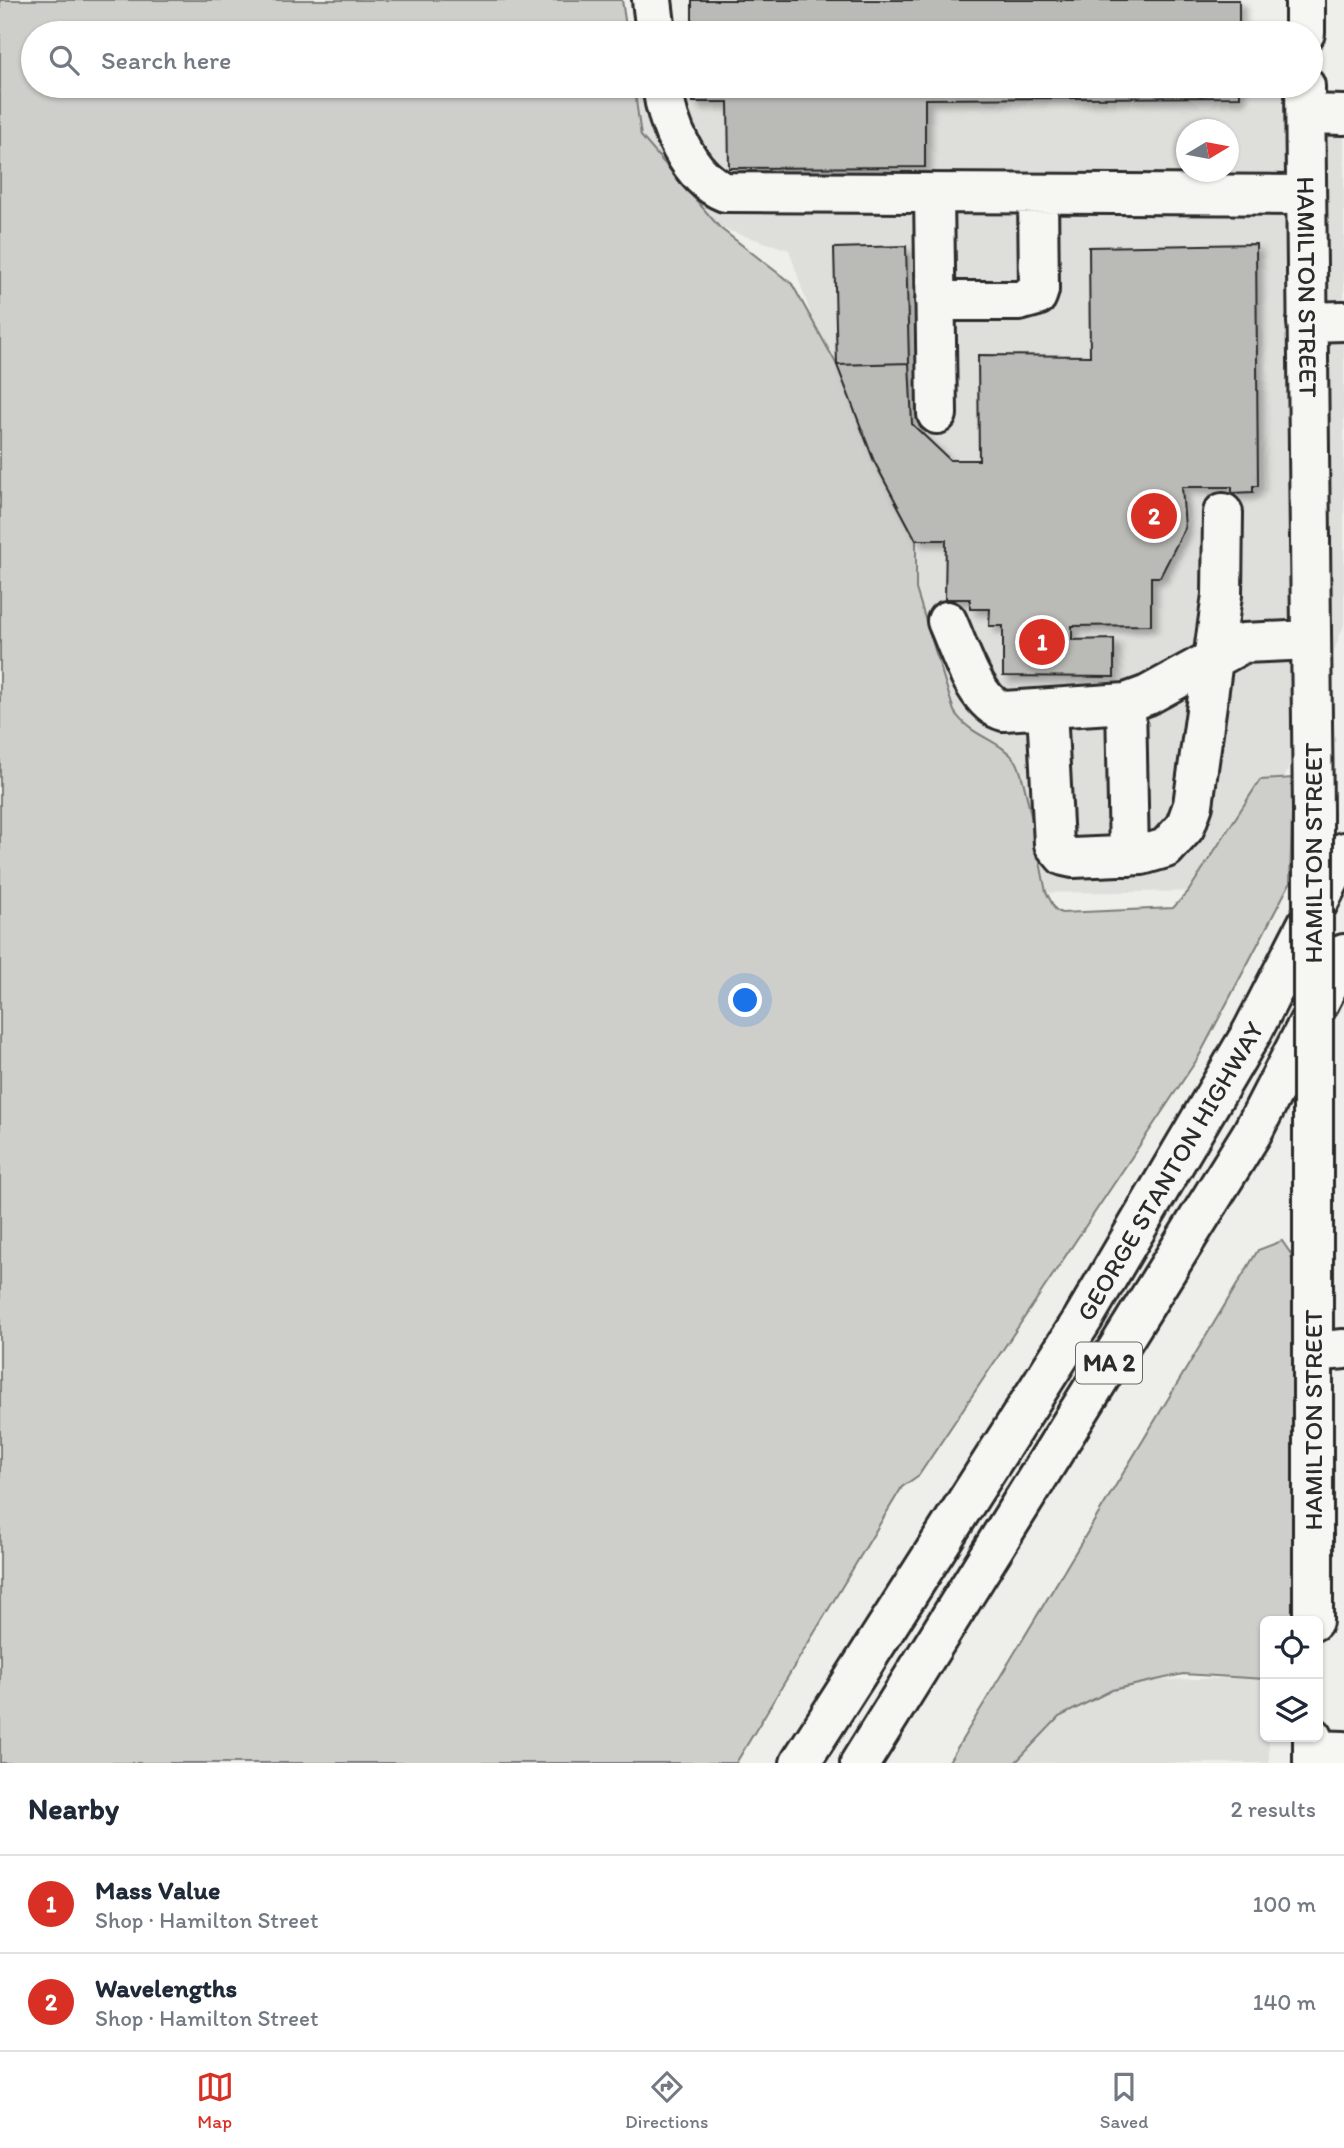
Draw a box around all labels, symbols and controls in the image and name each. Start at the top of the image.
search box [21,21,1323,98]
icon: search [45,41,83,79]
text: Search here [101,44,231,76]
north arrow [1176,119,1239,182]
street label: HAMILTON STREET [1290,176,1324,398]
pin: 2 [1131,490,1177,542]
pin: 1 [1019,616,1065,668]
street label: HAMILTON STREET [1297,742,1329,964]
your location [728,983,762,1017]
street label: GEORGE STANTON HIGHWAY [1070,1016,1271,1327]
street label: HAMILTON STREET [1297,1309,1329,1531]
road number: MA 2 [1076,1343,1142,1384]
map controls [1260,1616,1323,1742]
button: locate [1260,1616,1323,1679]
button: layers [1260,1679,1323,1742]
text: Nearby [28,1790,119,1827]
text: 2 results [1230,1795,1316,1823]
text: Mass Value [95,1874,220,1906]
text: 1 [46,1890,56,1918]
text: 100 m [1252,1890,1316,1918]
text: Shop · Hamilton Street [95,1906,319,1934]
text: Wavelengths [95,1972,237,2004]
text: 2 [45,1988,57,2016]
text: 140 m [1253,1988,1316,2016]
text: Shop · Hamilton Street [95,2004,319,2032]
tab: Map [196,2068,234,2133]
tab: Directions [625,2068,709,2133]
tab: Saved [1100,2068,1148,2133]

